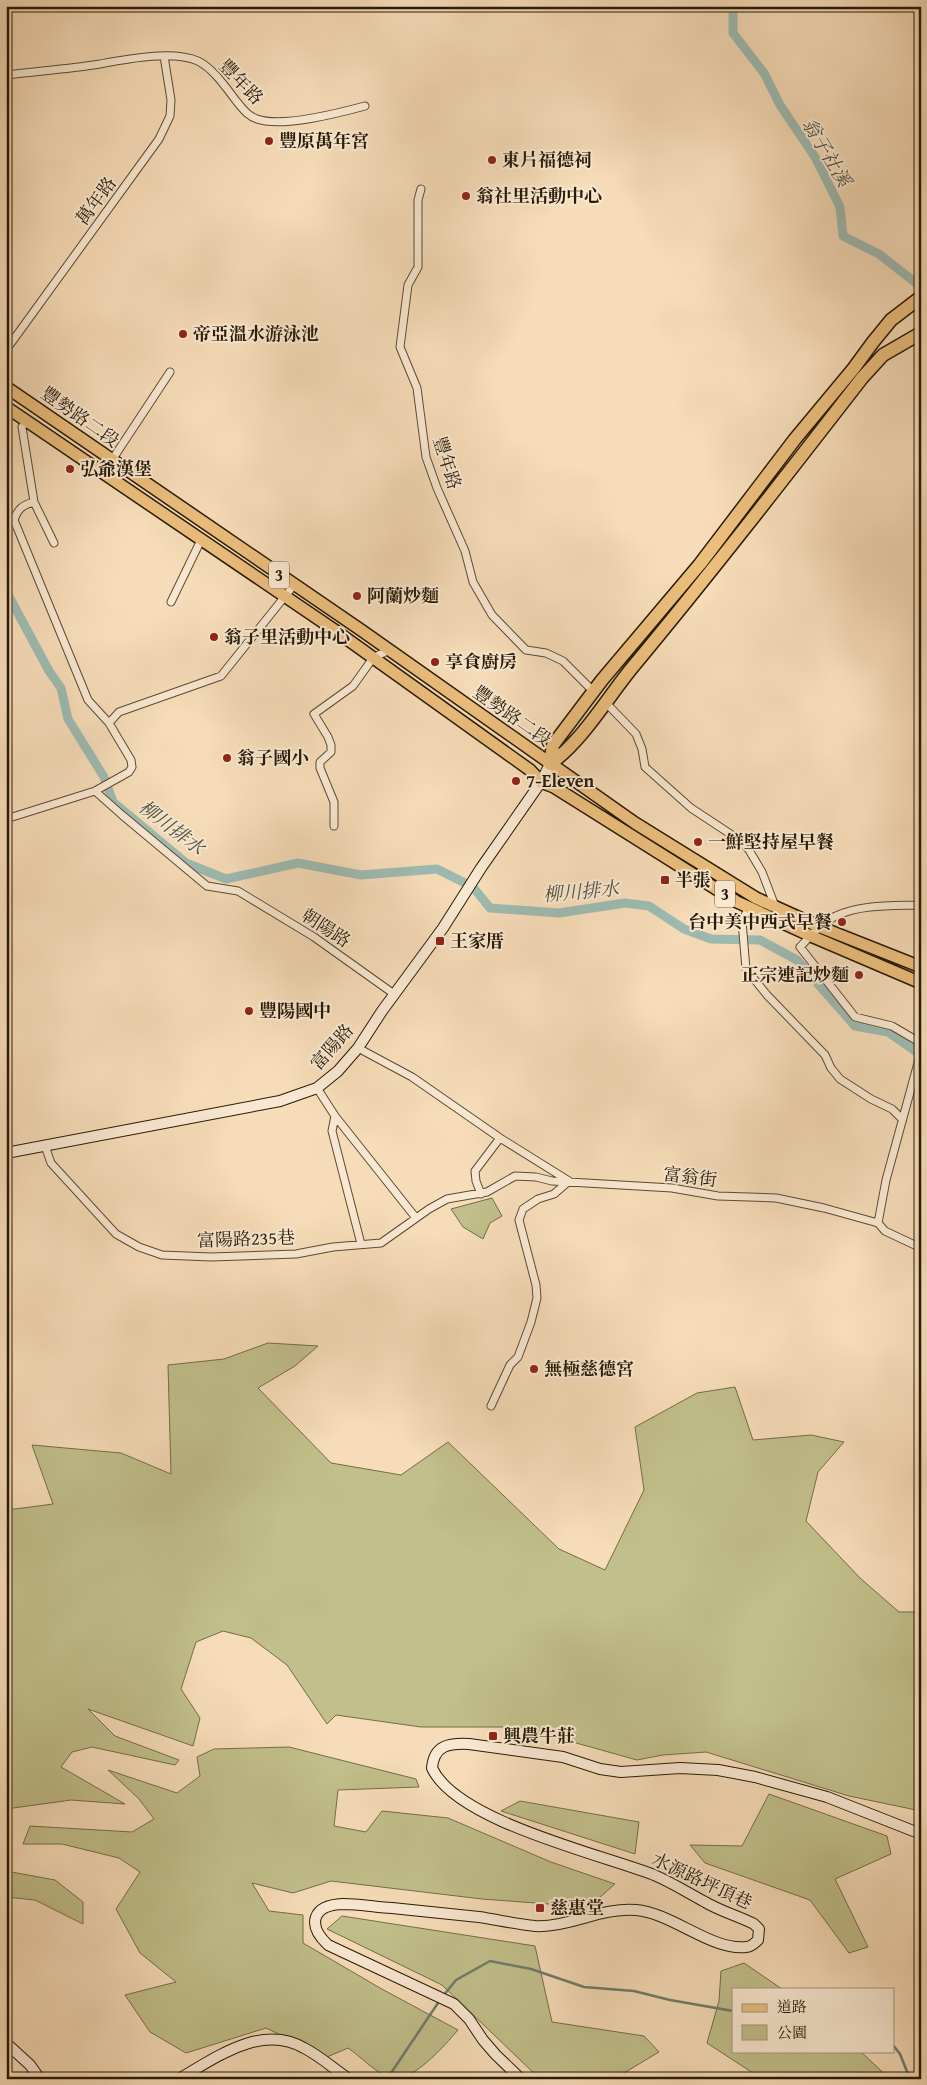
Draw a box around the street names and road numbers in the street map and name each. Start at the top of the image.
street label: 豐年路 [213,53,270,110]
street label: 萬年路 [69,171,122,230]
street label: 豐勢路二段 [36,380,125,453]
street label: 豐年路 [427,433,468,493]
road number: 3 [269,562,289,588]
street label: 豐勢路二段 [468,679,557,752]
road number: 3 [715,881,735,908]
street label: 朝陽路 [296,902,356,954]
street label: 富陽路 [304,1017,360,1076]
street label: 富翁街 [662,1160,719,1193]
street label: 富陽路235巷 [197,1223,295,1254]
street label: 水源路坪頂巷 [648,1845,757,1916]

